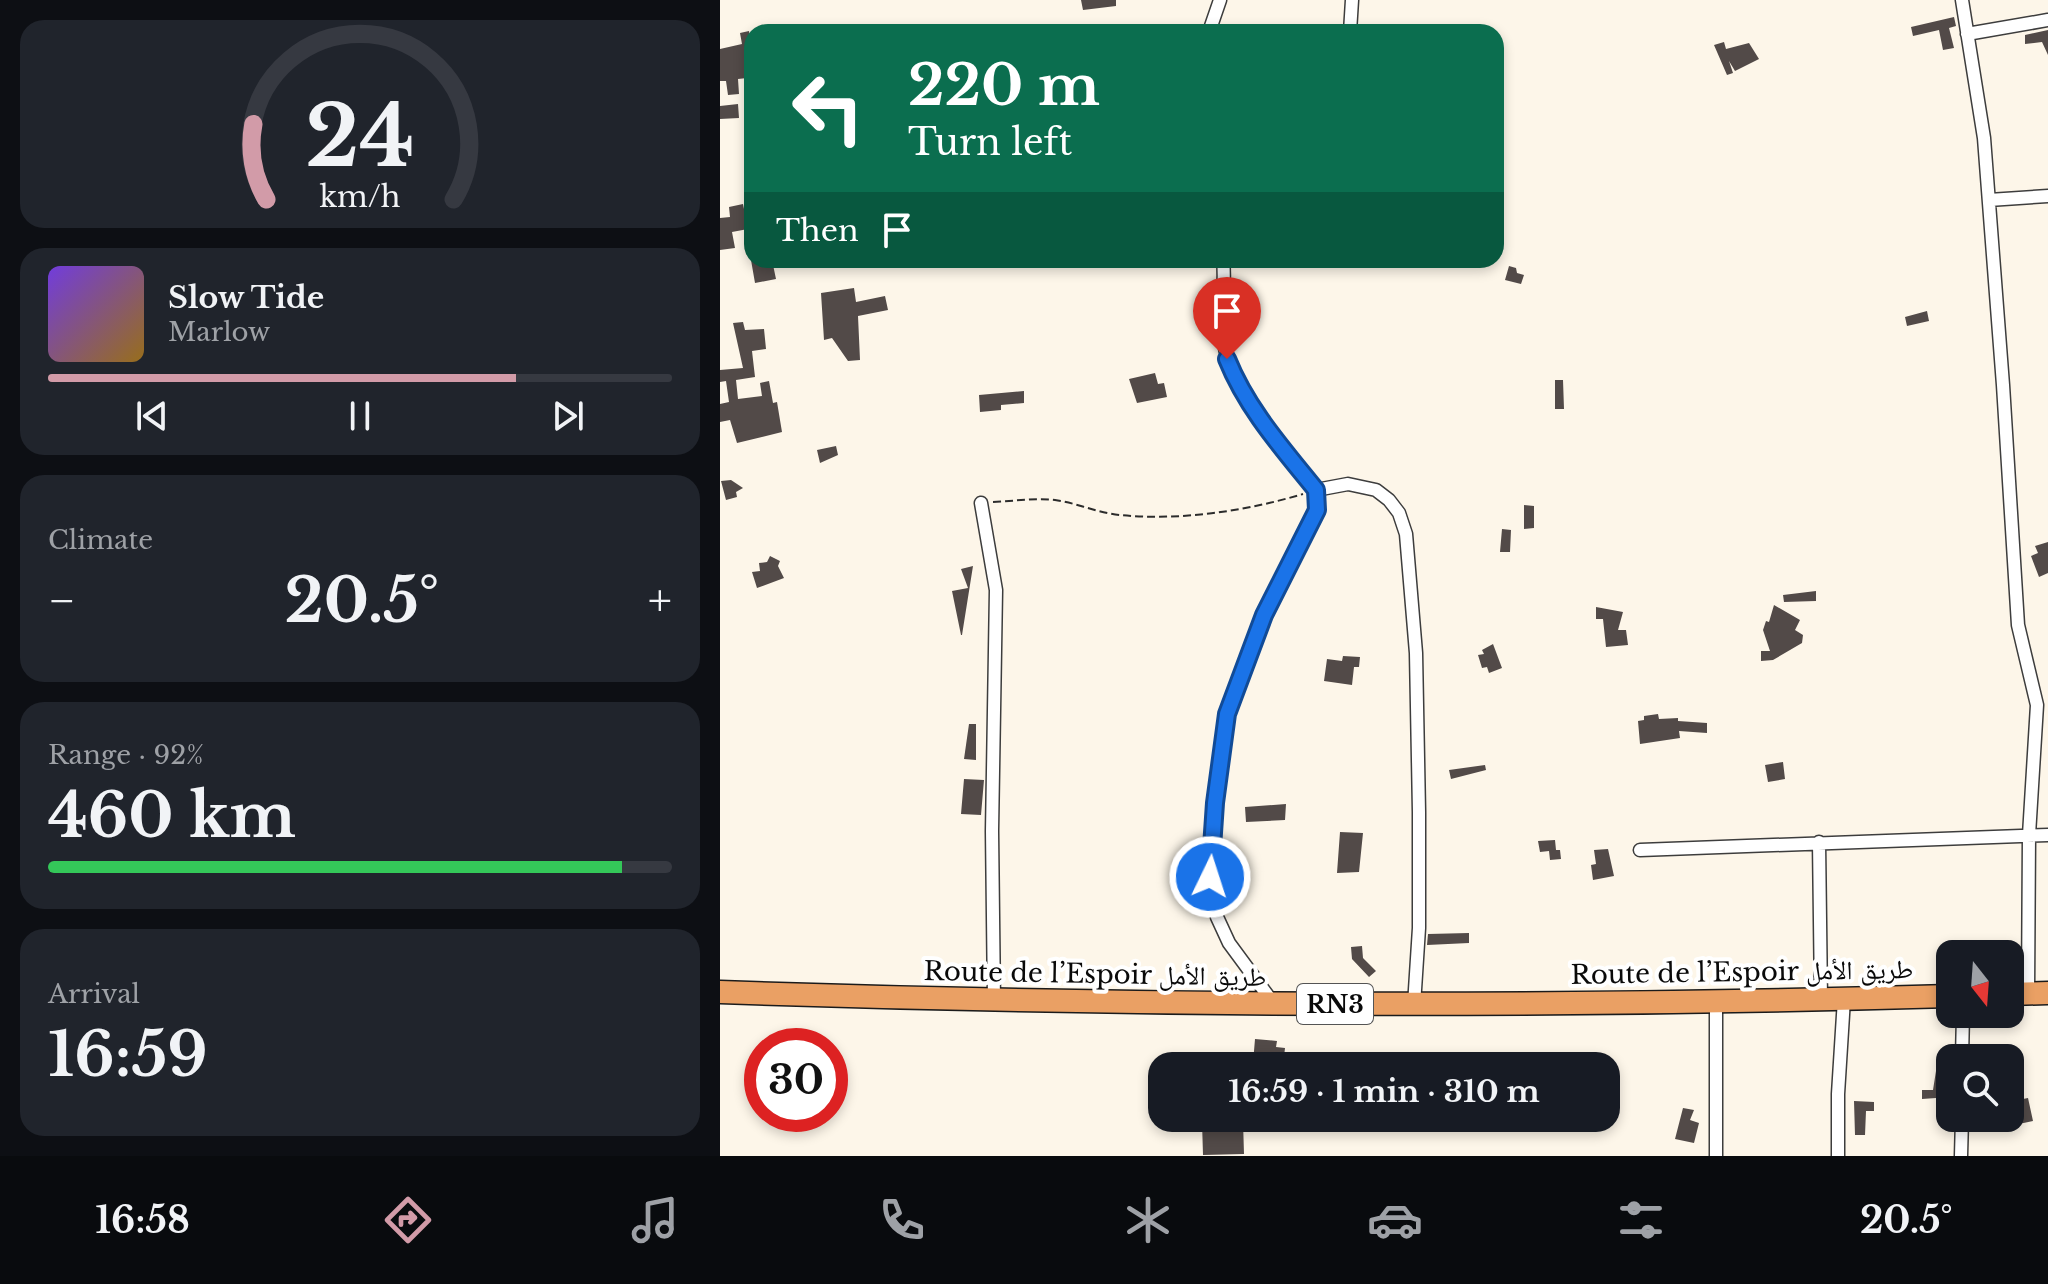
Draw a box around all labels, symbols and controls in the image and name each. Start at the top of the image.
text: 220 m [908,51,1100,120]
icon: left [776,56,880,160]
text: 24 [305,85,415,188]
text: Turn left [908,120,1072,165]
text: km/h [319,179,401,215]
icon: arrive [875,208,919,252]
text: Then [776,212,859,249]
pin [1193,277,1261,359]
text: Slow Tide [168,279,324,316]
icon: arrive [1205,289,1249,333]
text: Marlow [168,316,270,348]
icon: previous [130,394,174,438]
icon: pause [338,394,382,438]
icon: next [546,394,590,438]
text: Climate [48,524,153,556]
text: 20.5° [285,564,439,638]
text: − [48,573,76,628]
text: + [648,573,672,628]
text: Range · 92% [48,739,204,771]
text: 460 km [48,779,296,853]
position arrow [1168,835,1252,919]
north arrow [1936,940,2024,1028]
map controls [1936,940,2024,1132]
street label: Route de l’Espoir طريق الأمل [1570,953,1914,991]
street label: Route de l’Espoir طريق الأمل [923,955,1267,993]
text: Arrival [48,978,140,1010]
road number: RN3 [1297,984,1373,1024]
text: 16:59 [48,1018,208,1092]
speed limit sign: 30 [744,1028,848,1132]
button: search [1936,1044,2024,1132]
text: 16:59 · 1 min · 310 m [1228,1073,1540,1110]
icon: directions [380,1192,436,1248]
icon: music [627,1192,683,1248]
icon: phone [874,1192,930,1248]
icon: climate [1120,1192,1176,1248]
icon: car [1367,1192,1423,1248]
icon: filters [1613,1192,1669,1248]
text: 16:58 [95,1198,190,1243]
text: 20.5° [1860,1198,1953,1243]

